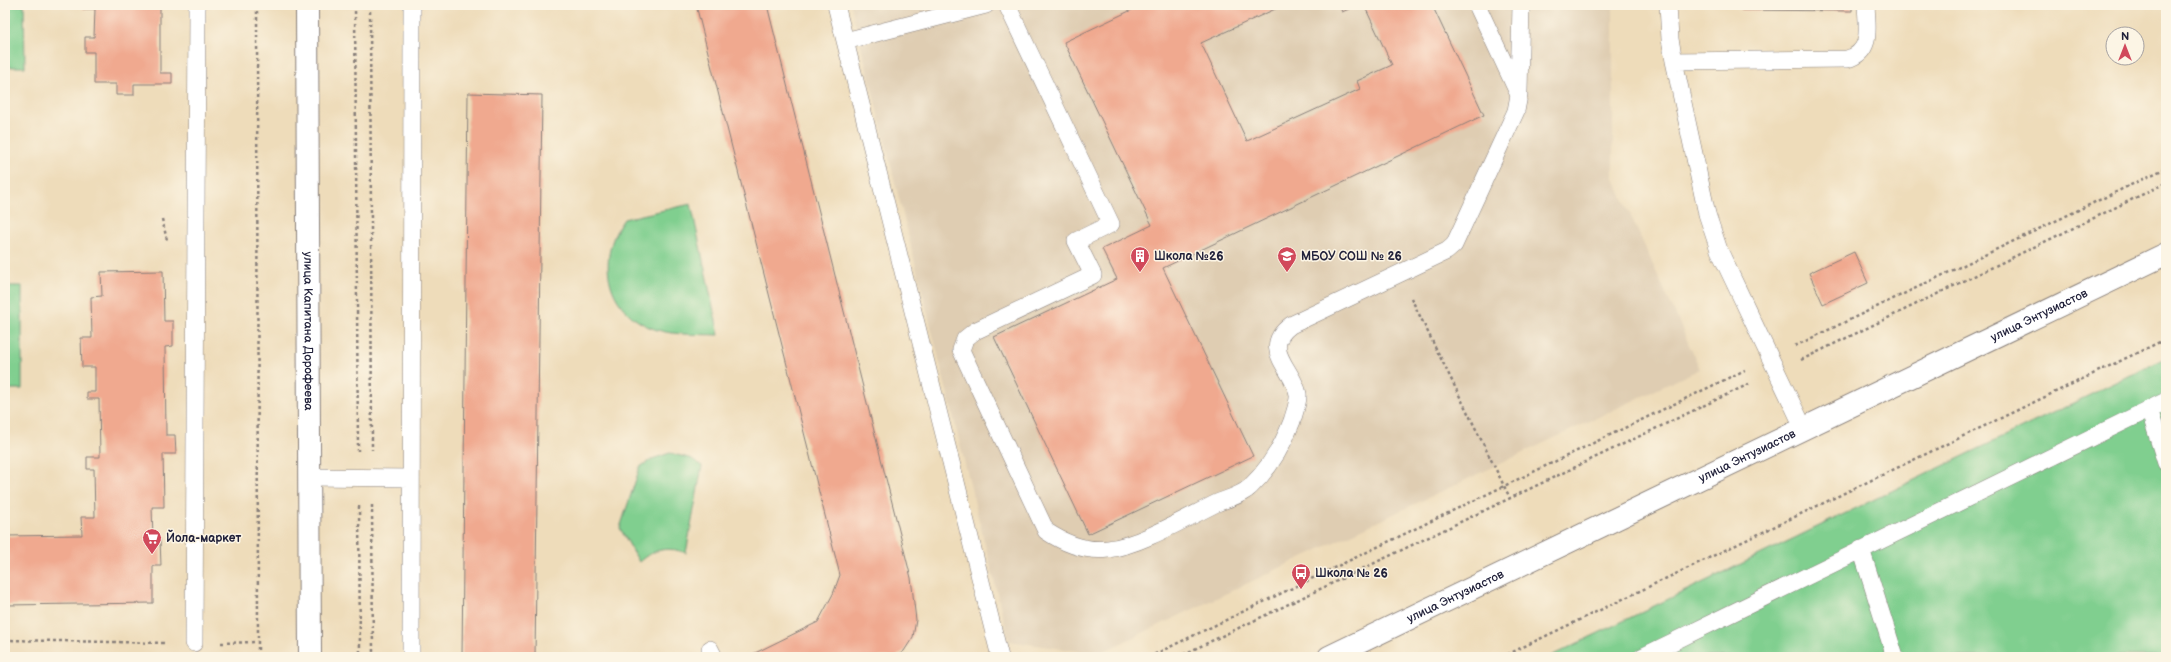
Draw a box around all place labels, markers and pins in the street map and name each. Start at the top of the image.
building icon: Школа №26 [1129,245,1151,273]
school or university icon: МБОУ СОШ № 26 [1276,245,1298,273]
place label: Школа №26 [1154,249,1223,264]
place label: МБОУ СОШ № 26 [1301,249,1402,264]
supermarket icon: Йола-маркет [141,527,163,555]
place label: Йола-маркет [166,529,241,546]
bus stop icon: Школа № 26 [1290,562,1312,590]
place label: Школа № 26 [1315,566,1388,581]

